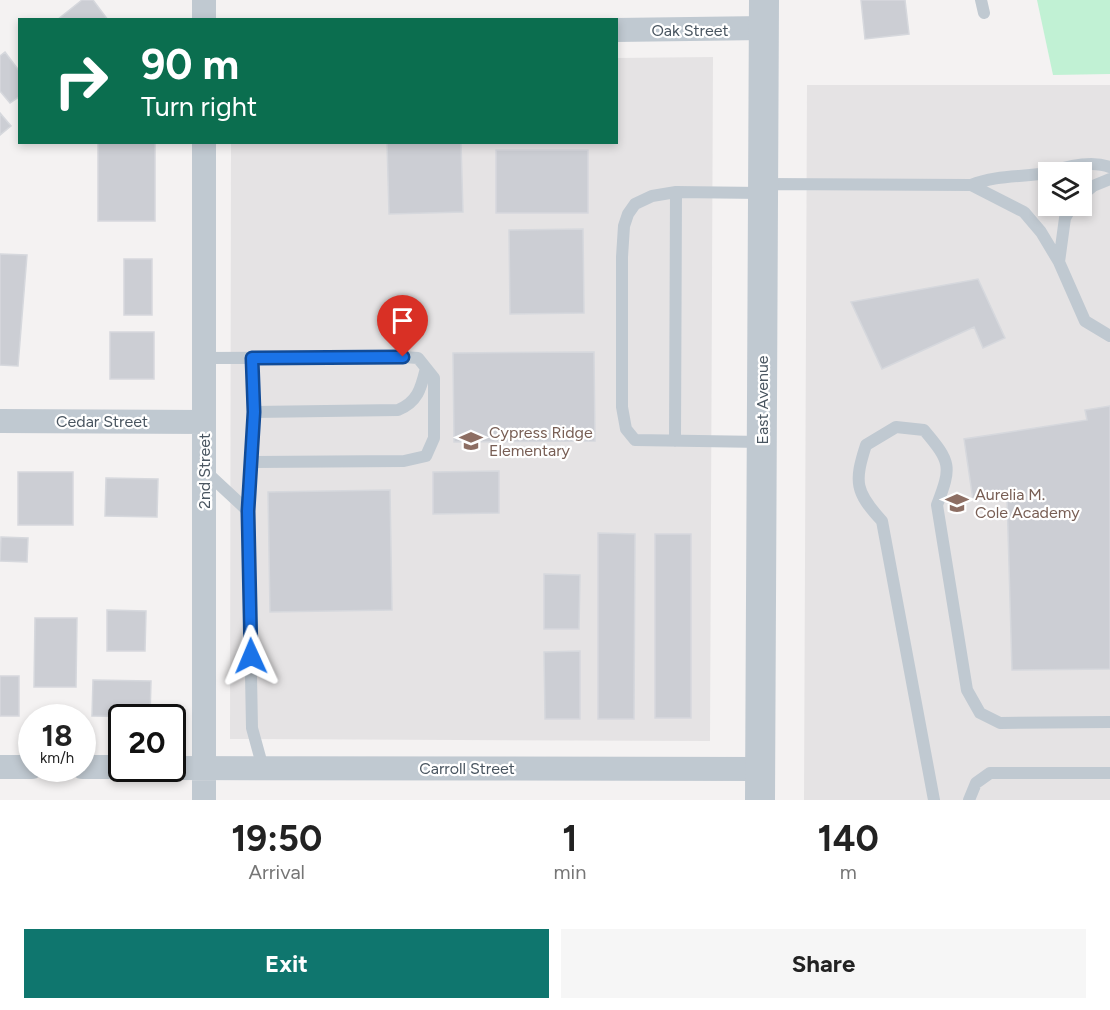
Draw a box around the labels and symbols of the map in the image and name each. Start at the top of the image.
street label: Oak Street [651,21,729,40]
pin [377,295,428,357]
street label: East Avenue [753,355,772,445]
street label: Cedar Street [56,412,148,431]
place label: Cypress Ridge Elementary [489,423,593,460]
school or university icon: Cypress Ridge Elementary [458,428,484,454]
street label: 2nd Street [195,433,214,509]
place label: Aurelia M. Cole Academy [975,485,1080,522]
school or university icon: Aurelia M. Cole Academy [944,490,970,516]
position arrow [219,624,283,688]
speed limit sign: 20 [108,704,186,782]
street label: Carroll Street [419,759,515,778]

